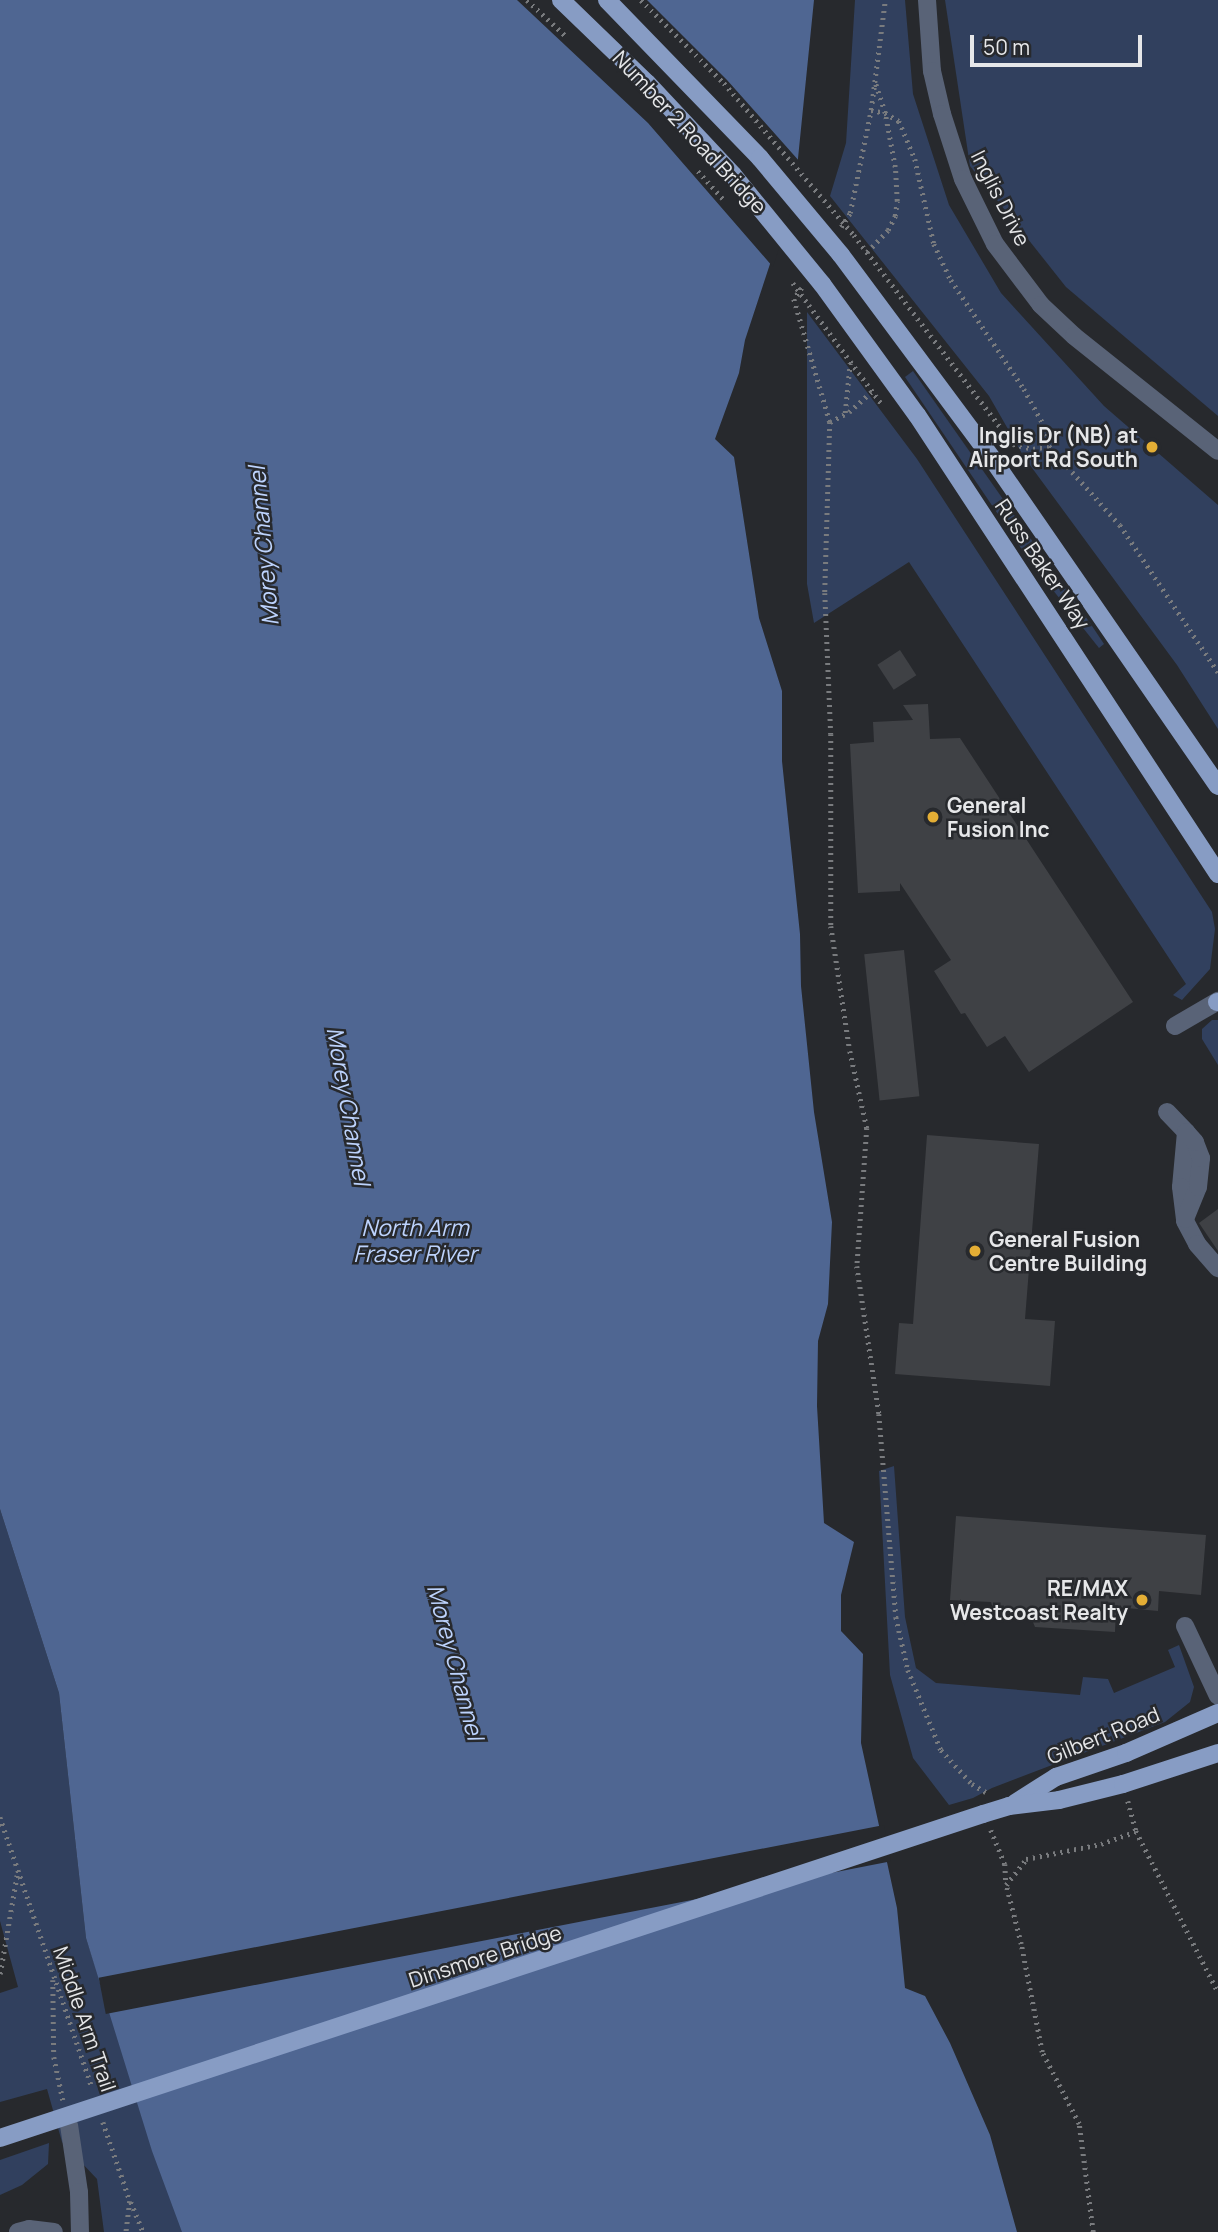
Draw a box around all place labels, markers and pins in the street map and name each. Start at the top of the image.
place label: Inglis Dr (NB) at Airport Rd South [969,422,1138,472]
marker: Inglis Dr (NB) at Airport Rd South [1144,439,1160,455]
place label: General Fusion Inc [947,792,1050,842]
marker: General Fusion Inc [925,809,941,825]
place label: General Fusion Centre Building [989,1226,1147,1276]
marker: General Fusion Centre Building [967,1243,983,1259]
place label: RE/MAX Westcoast Realty [950,1575,1128,1625]
marker: RE/MAX Westcoast Realty [1134,1592,1150,1608]

